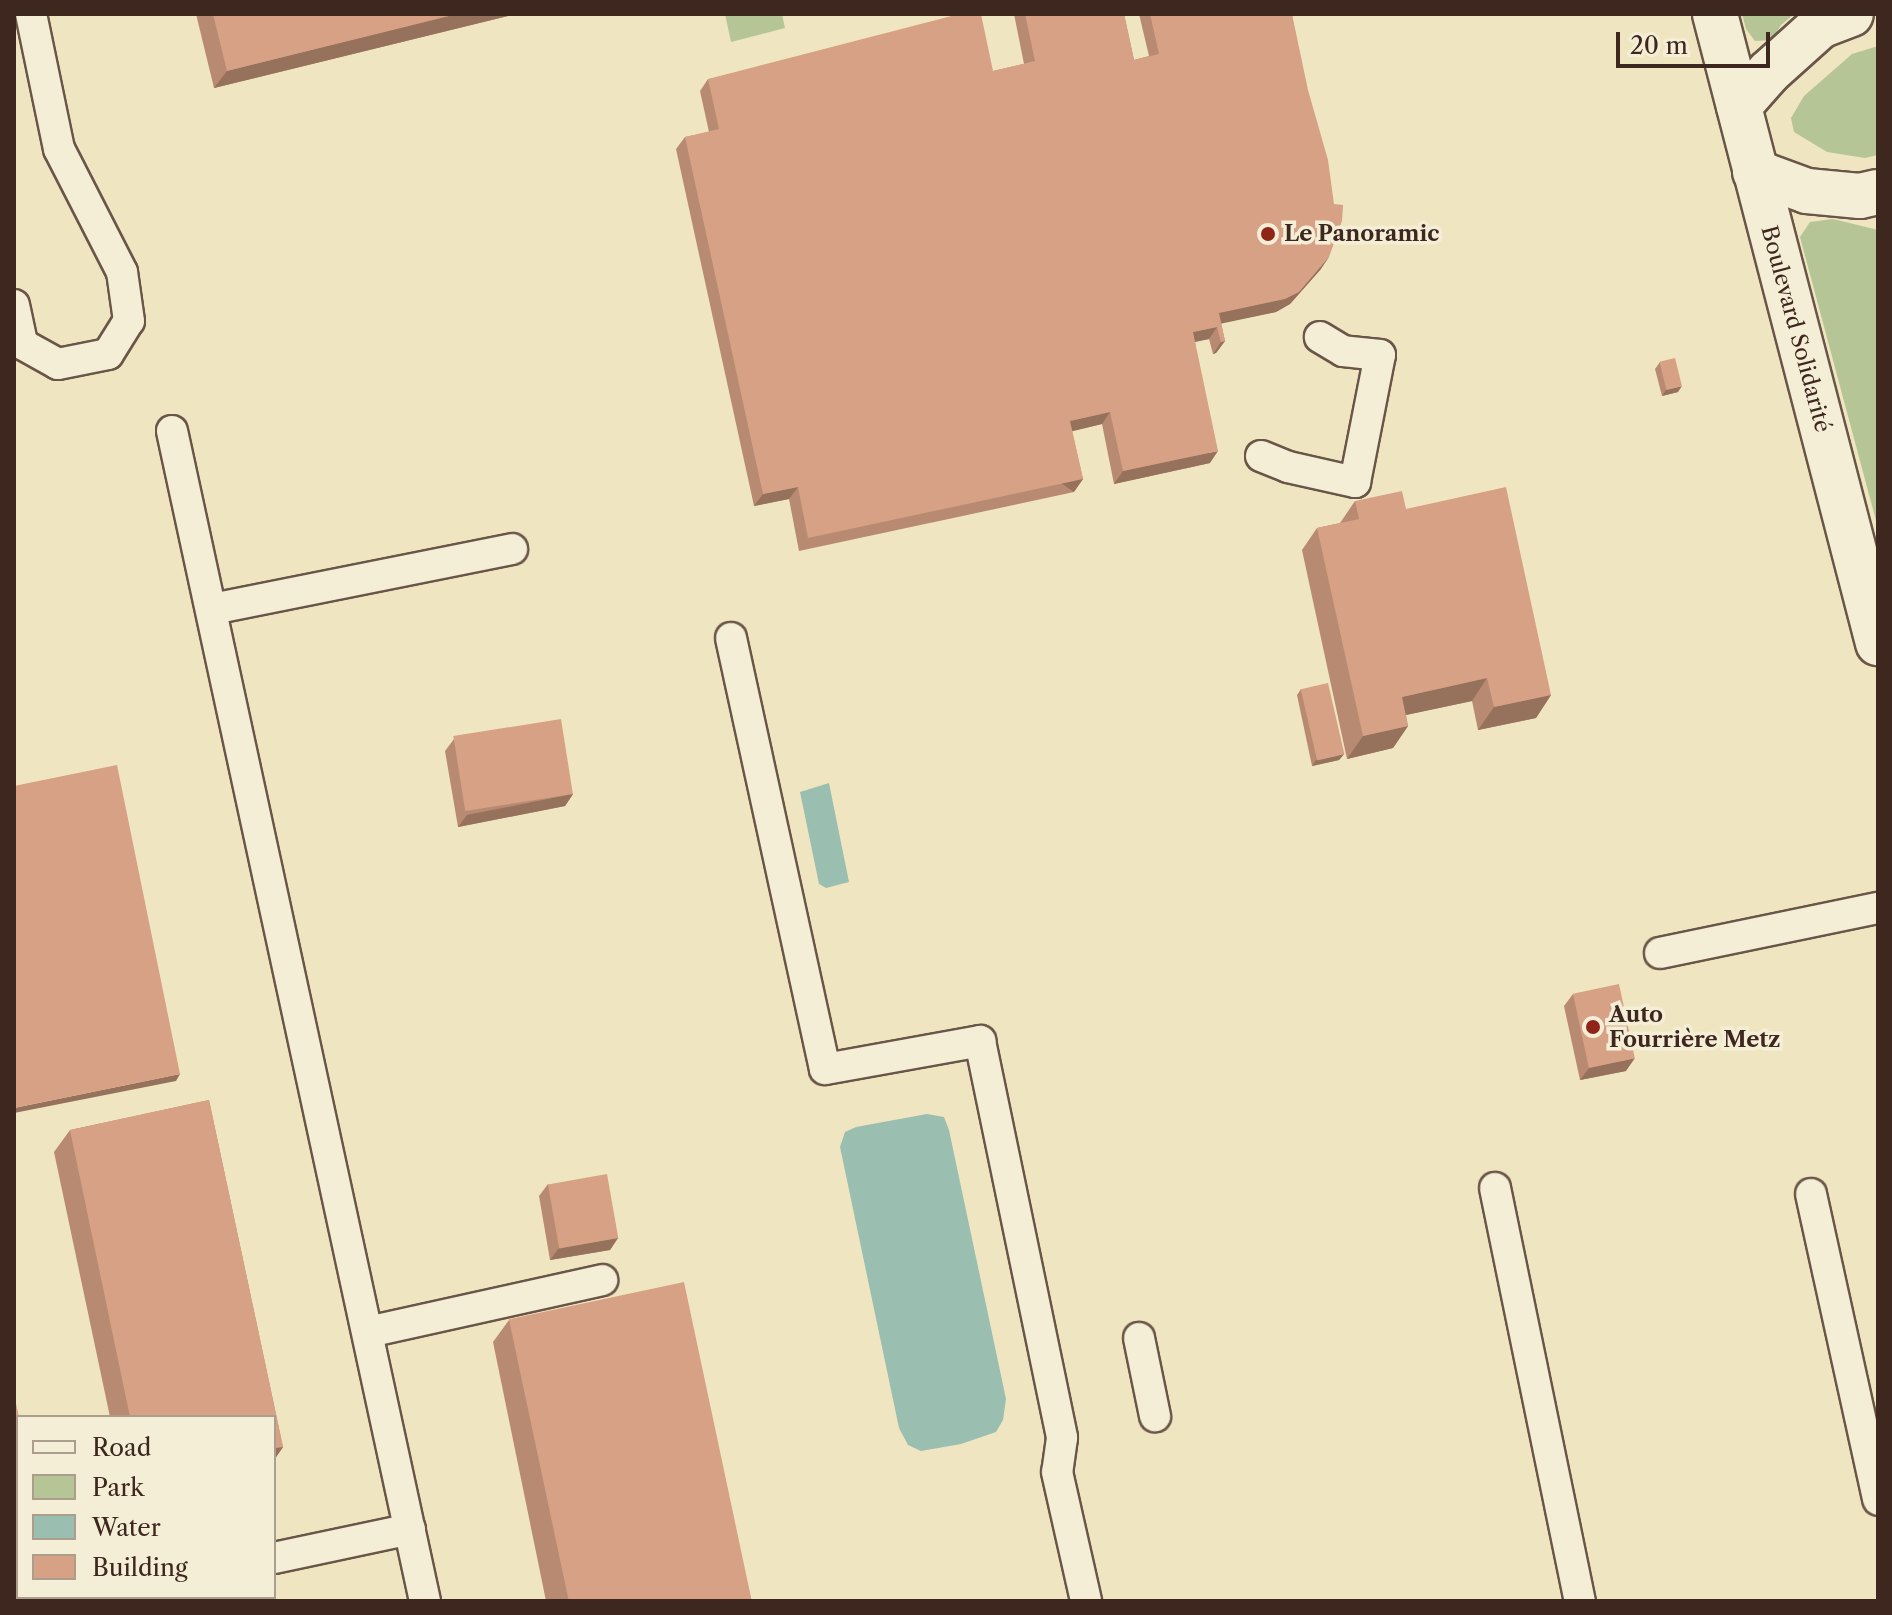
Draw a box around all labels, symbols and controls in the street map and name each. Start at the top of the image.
scale bar [1620,16,1774,66]
text: 20 m [1630,31,1688,60]
place label: Le Panoramic [1284,221,1439,247]
street label: Boulevard Solidarité [1756,223,1836,435]
marker: Le Panoramic [1259,225,1277,243]
place label: Auto Fourrière Metz [1609,1001,1781,1052]
marker: Auto Fourrière Metz [1584,1018,1602,1036]
legend [16,1415,276,1599]
text: Road [92,1433,151,1462]
text: Park [92,1473,144,1502]
text: Water [92,1513,161,1542]
text: Building [92,1553,188,1582]

